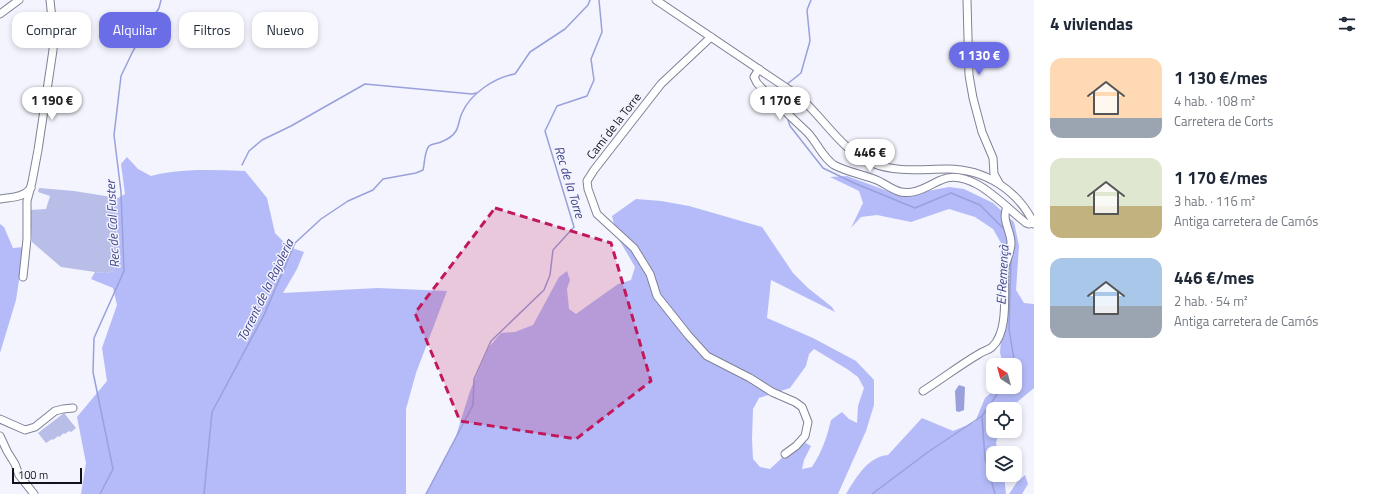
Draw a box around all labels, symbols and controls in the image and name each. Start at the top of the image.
text: 4 viviendas [1050,11,1133,37]
chip: Comprar [12,12,91,48]
chip: Alquilar [99,12,171,48]
chip: Filtros [179,12,244,48]
chip: Nuevo [252,12,318,48]
icon: filters [1336,13,1358,35]
pin: 1 130 € [942,42,1016,76]
text: 1 130 € [958,45,1000,65]
text: 1 130 €/mes [1174,65,1268,91]
icon: home [1082,74,1130,122]
pin: 1 190 € [15,87,89,121]
pin: 1 170 € [743,87,817,121]
street label: Camí de la Torre [581,88,646,163]
text: 1 190 € [31,90,73,110]
text: 1 170 € [759,90,801,110]
text: 4 hab. · 108 m² [1174,91,1255,111]
text: Carretera de Corts [1174,111,1273,131]
pin: 446 € [842,139,898,173]
text: 446 € [854,142,886,162]
water label: Rec de la Torre [550,143,591,221]
text: 1 170 €/mes [1174,165,1268,191]
icon: home [1082,174,1130,222]
water label: Rec de Cal Fuster [100,178,124,268]
text: 3 hab. · 116 m² [1174,191,1255,211]
text: Antiga carretera de Camós [1174,211,1318,231]
water label: Torrent de la Rajoleria [232,234,299,344]
water label: El Remençà [990,243,1014,305]
text: 446 €/mes [1174,265,1254,291]
icon: home [1082,274,1130,322]
text: 2 hab. · 54 m² [1174,291,1248,311]
text: Antiga carretera de Camós [1174,311,1318,331]
north arrow [986,358,1022,394]
map controls [986,358,1022,482]
button: locate [986,402,1022,438]
button: layers [986,446,1022,482]
scale bar [12,466,82,485]
text: 100 m [18,467,48,483]

